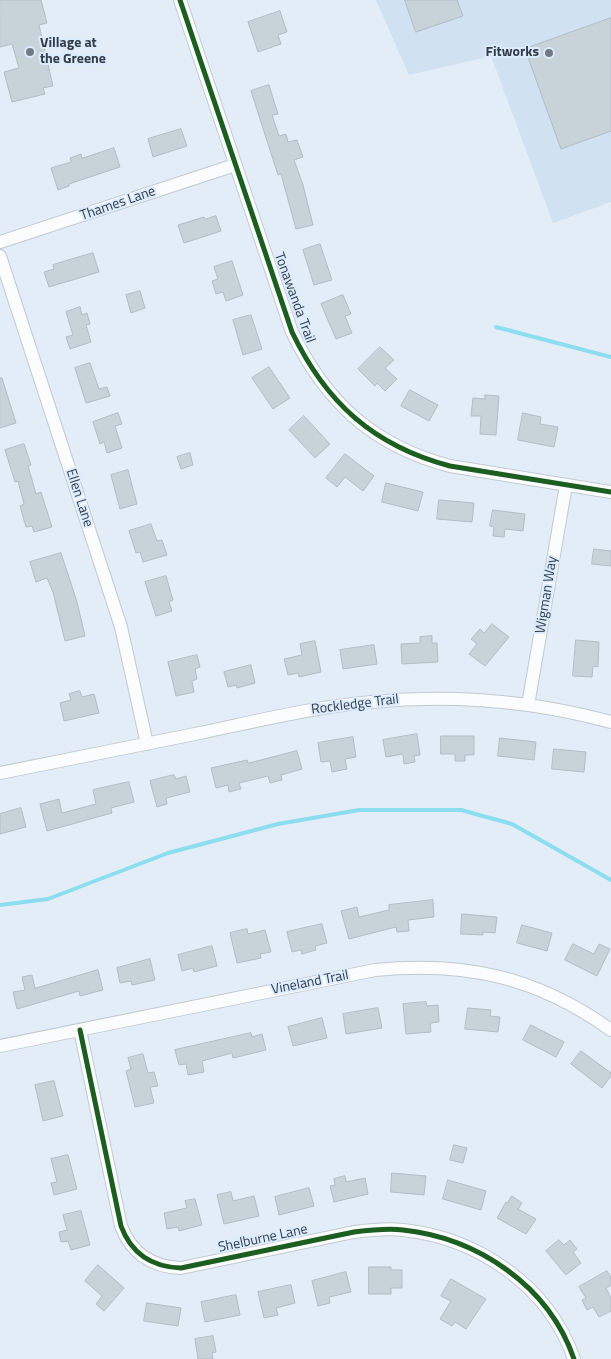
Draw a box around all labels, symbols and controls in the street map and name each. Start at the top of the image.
place label: Village at the Greene [40,36,106,68]
place label: Fitworks [486,45,539,61]
marker: Village at the Greene [24,46,36,58]
marker: Fitworks [543,47,555,59]
street label: Thames Lane [78,183,158,225]
street label: Tonawanda Trail [270,251,318,345]
street label: Ellen Lane [62,467,96,529]
street label: Wigman Way [533,555,561,635]
street label: Rockledge Trail [310,691,400,719]
street label: Vineland Trail [270,967,350,999]
street label: Shelburne Lane [217,1221,309,1257]

